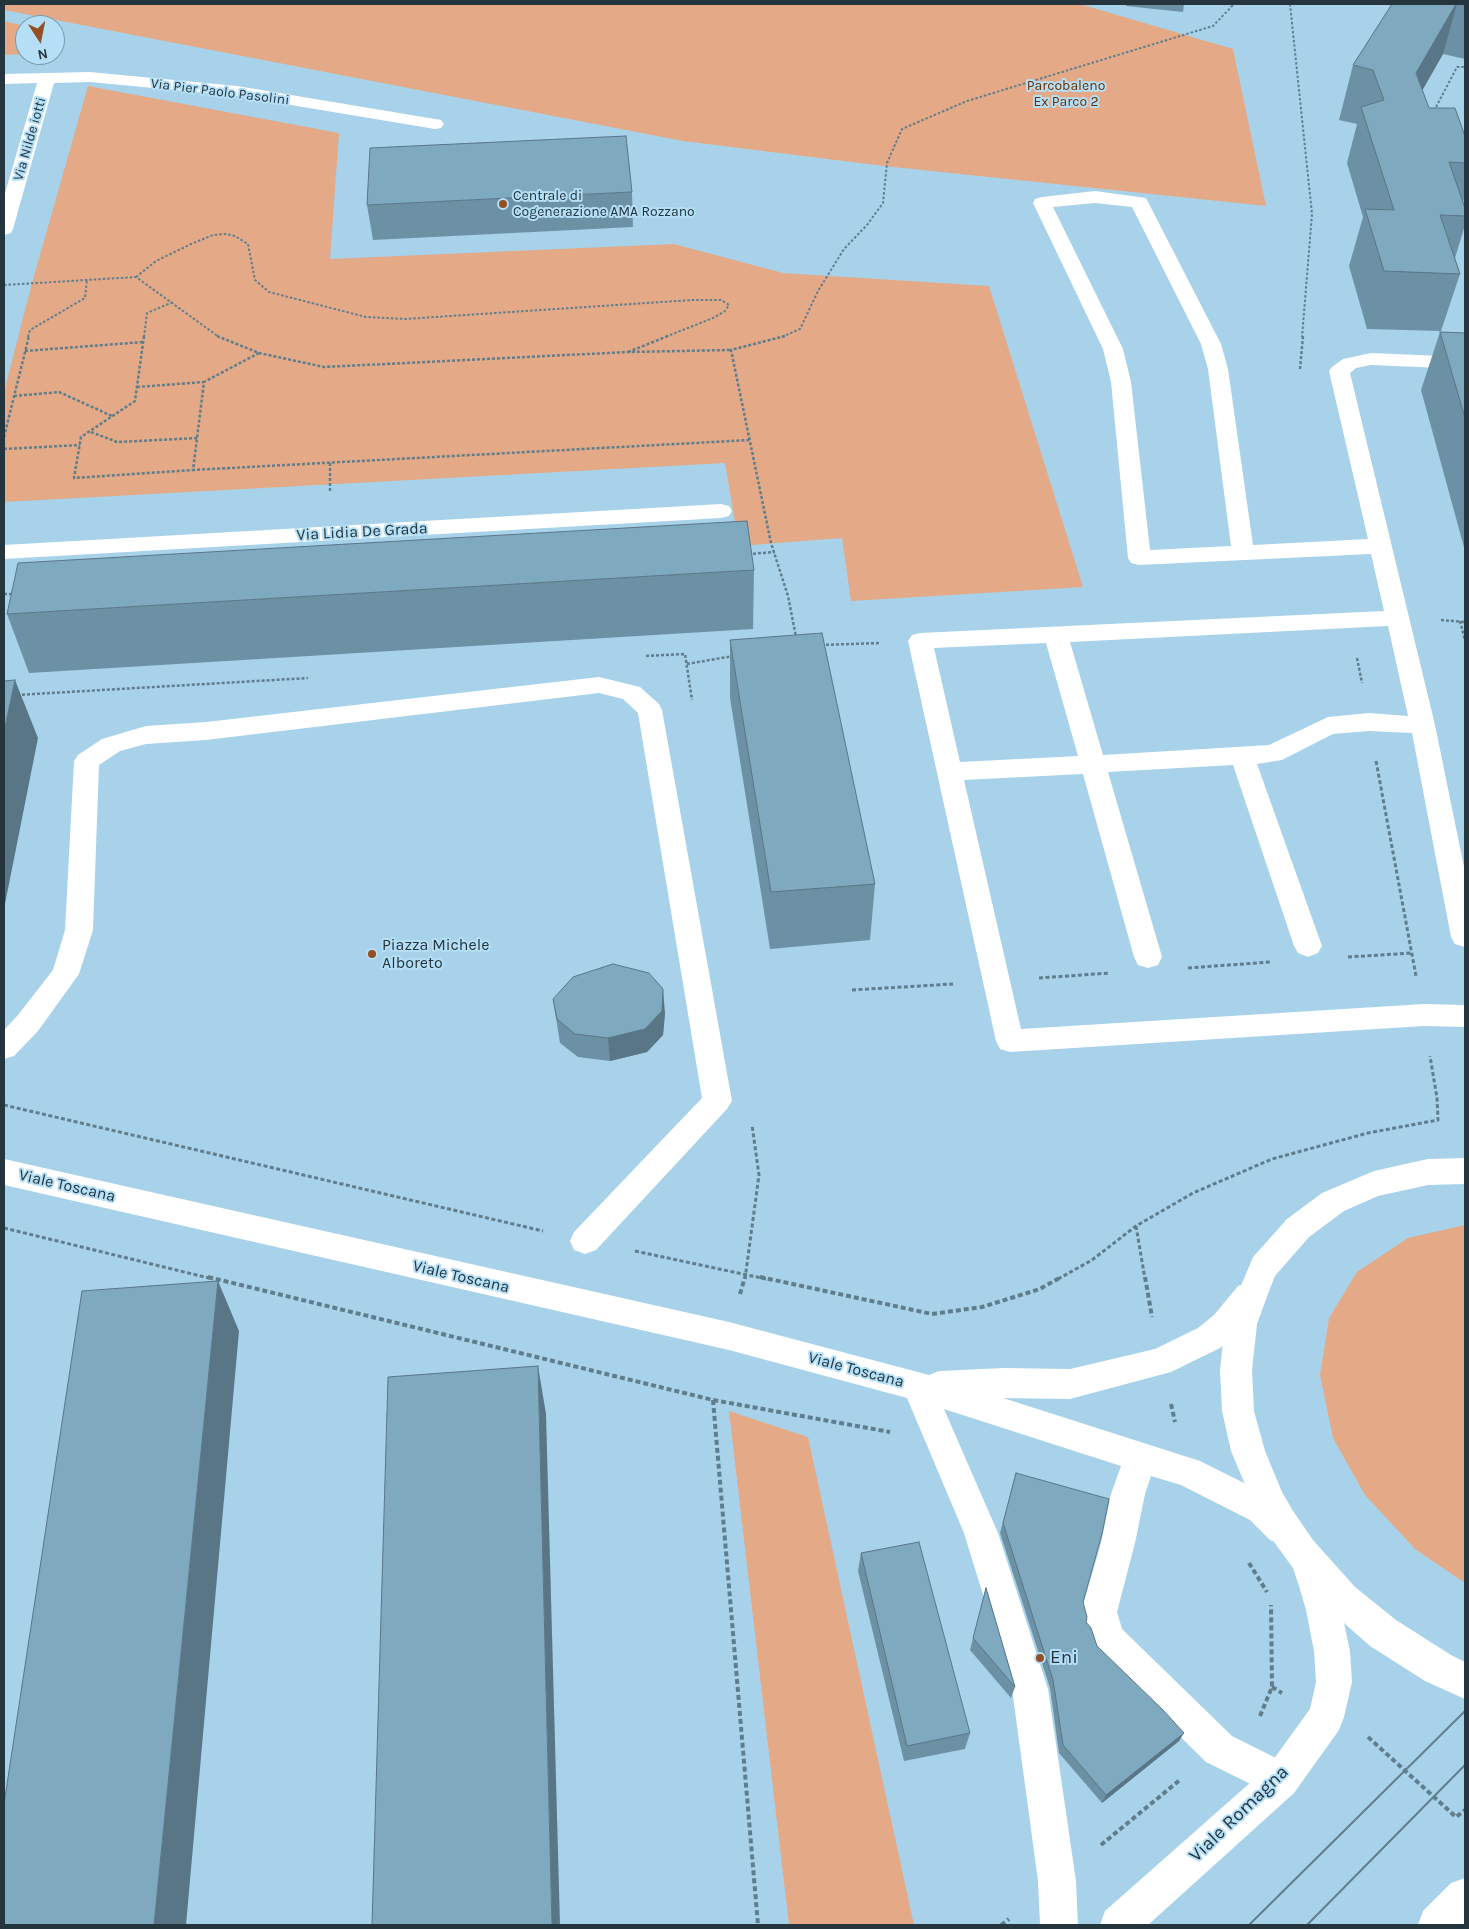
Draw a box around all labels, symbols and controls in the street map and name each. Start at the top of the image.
north arrow [15,15,65,65]
text: N [36,45,49,64]
street label: Via Pier Paolo Pasolini [150,75,290,109]
park label: Parcobaleno Ex Parco 2 [1027,78,1105,110]
street label: Via Nilde iotti [10,95,50,183]
place label: Centrale di Cogenerazione AMA Rozzano [513,188,695,220]
marker: Centrale di Cogenerazione AMA Rozzano [497,198,509,210]
street label: Via Lidia De Grada [296,519,428,545]
place label: Piazza Michele Alboreto [382,935,489,973]
marker: Piazza Michele Alboreto [366,948,378,960]
street label: Viale Toscana [17,1166,117,1206]
street label: Viale Toscana [411,1257,511,1297]
street label: Viale Toscana [806,1348,906,1392]
place label: Eni [1050,1647,1078,1669]
marker: Eni [1034,1652,1046,1664]
street label: Viale Romagna [1185,1761,1293,1867]

